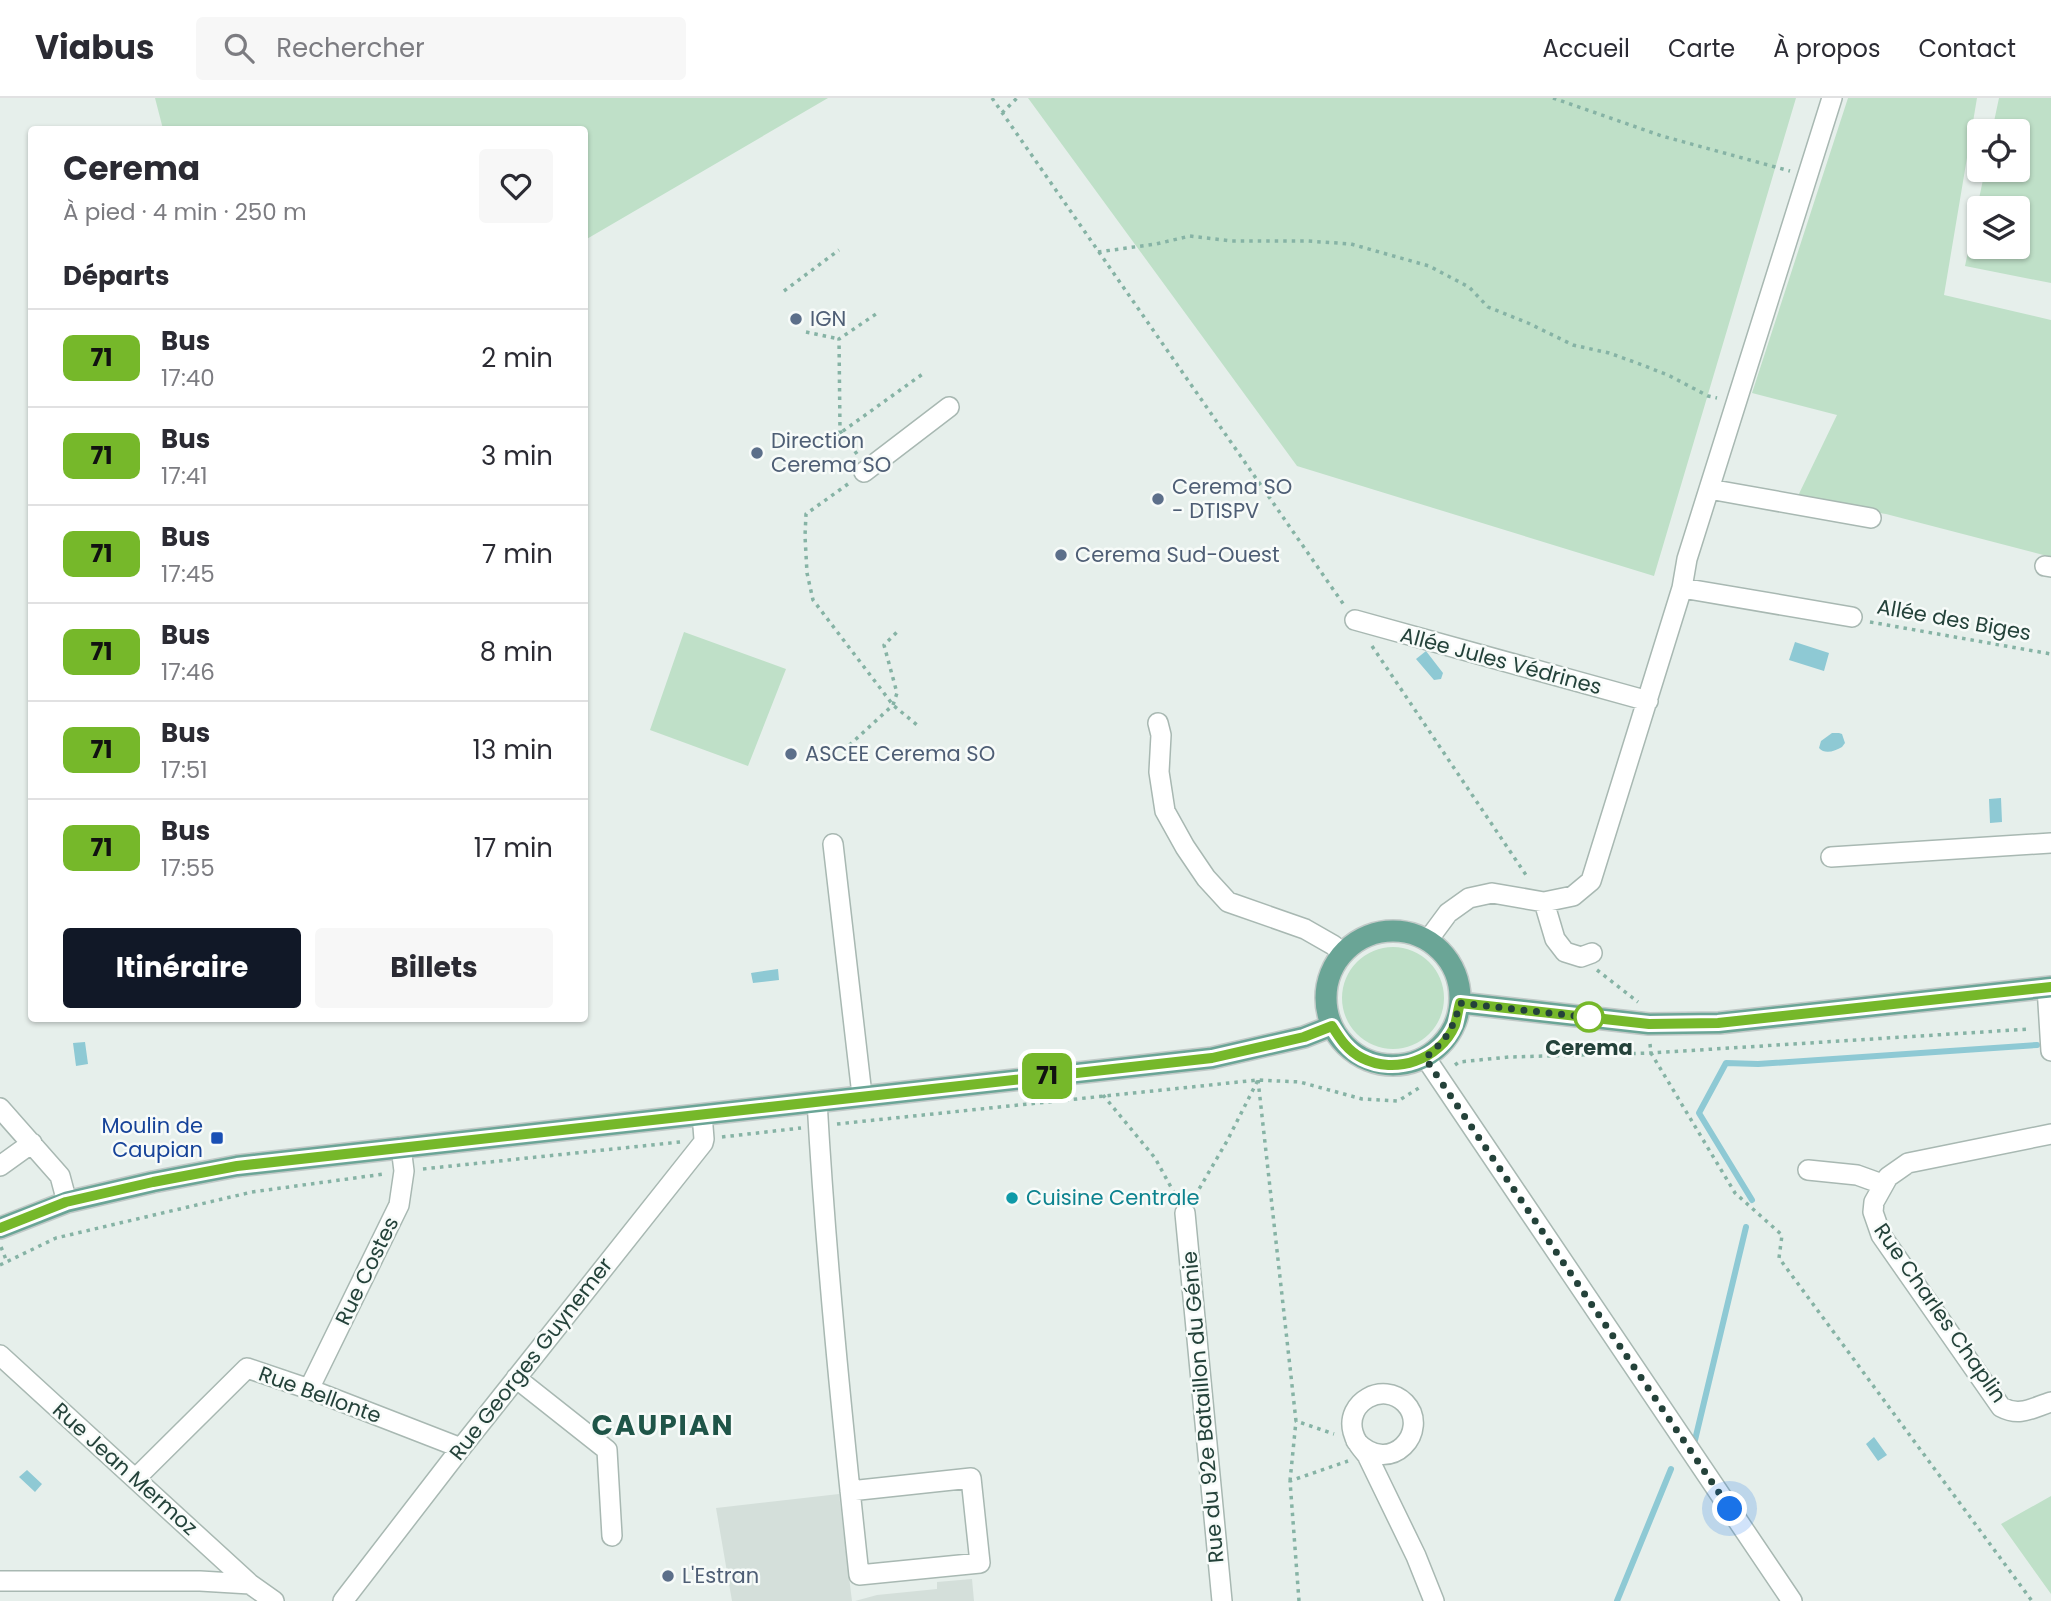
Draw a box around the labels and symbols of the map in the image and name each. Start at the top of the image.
place label: IGN [810,304,846,333]
marker: IGN [788,311,804,327]
place label: Direction Cerema SO [771,426,891,479]
marker: Direction Cerema SO [749,445,765,461]
place label: Cerema SO - DTISPV [1172,472,1292,525]
marker: Cerema SO - DTISPV [1150,491,1166,507]
place label: Cerema Sud-Ouest [1075,540,1280,569]
marker: Cerema Sud-Ouest [1053,547,1069,563]
street label: Allée des Biges [1875,592,2033,647]
street label: Allée Jules Védrines [1397,620,1605,701]
place label: ASCEE Cerema SO [805,739,995,768]
marker: ASCEE Cerema SO [783,746,799,762]
marker: Cerema [1574,1002,1604,1032]
place label: Cerema [1545,1033,1633,1062]
line badge: 71 [1016,1053,1078,1099]
place label: Moulin de Caupian [101,1111,203,1164]
marker: Moulin de Caupian [209,1130,225,1146]
place label: Cuisine Centrale [1026,1183,1200,1212]
marker: Cuisine Centrale [1004,1190,1020,1206]
street label: Rue Costes [328,1212,405,1330]
street label: Rue Charles Chaplin [1867,1217,2013,1408]
street label: Rue du 92e Bataillon du Génie [1174,1250,1231,1564]
street label: Rue Georges Guynemer [442,1251,619,1466]
street label: Rue Bellonte [255,1359,386,1430]
street label: Rue Jean Mermoz [47,1396,204,1542]
district label: CAUPIAN [591,1406,735,1445]
your location [1712,1491,1747,1526]
place label: L'Estran [682,1561,759,1590]
marker: L'Estran [660,1568,676,1584]

